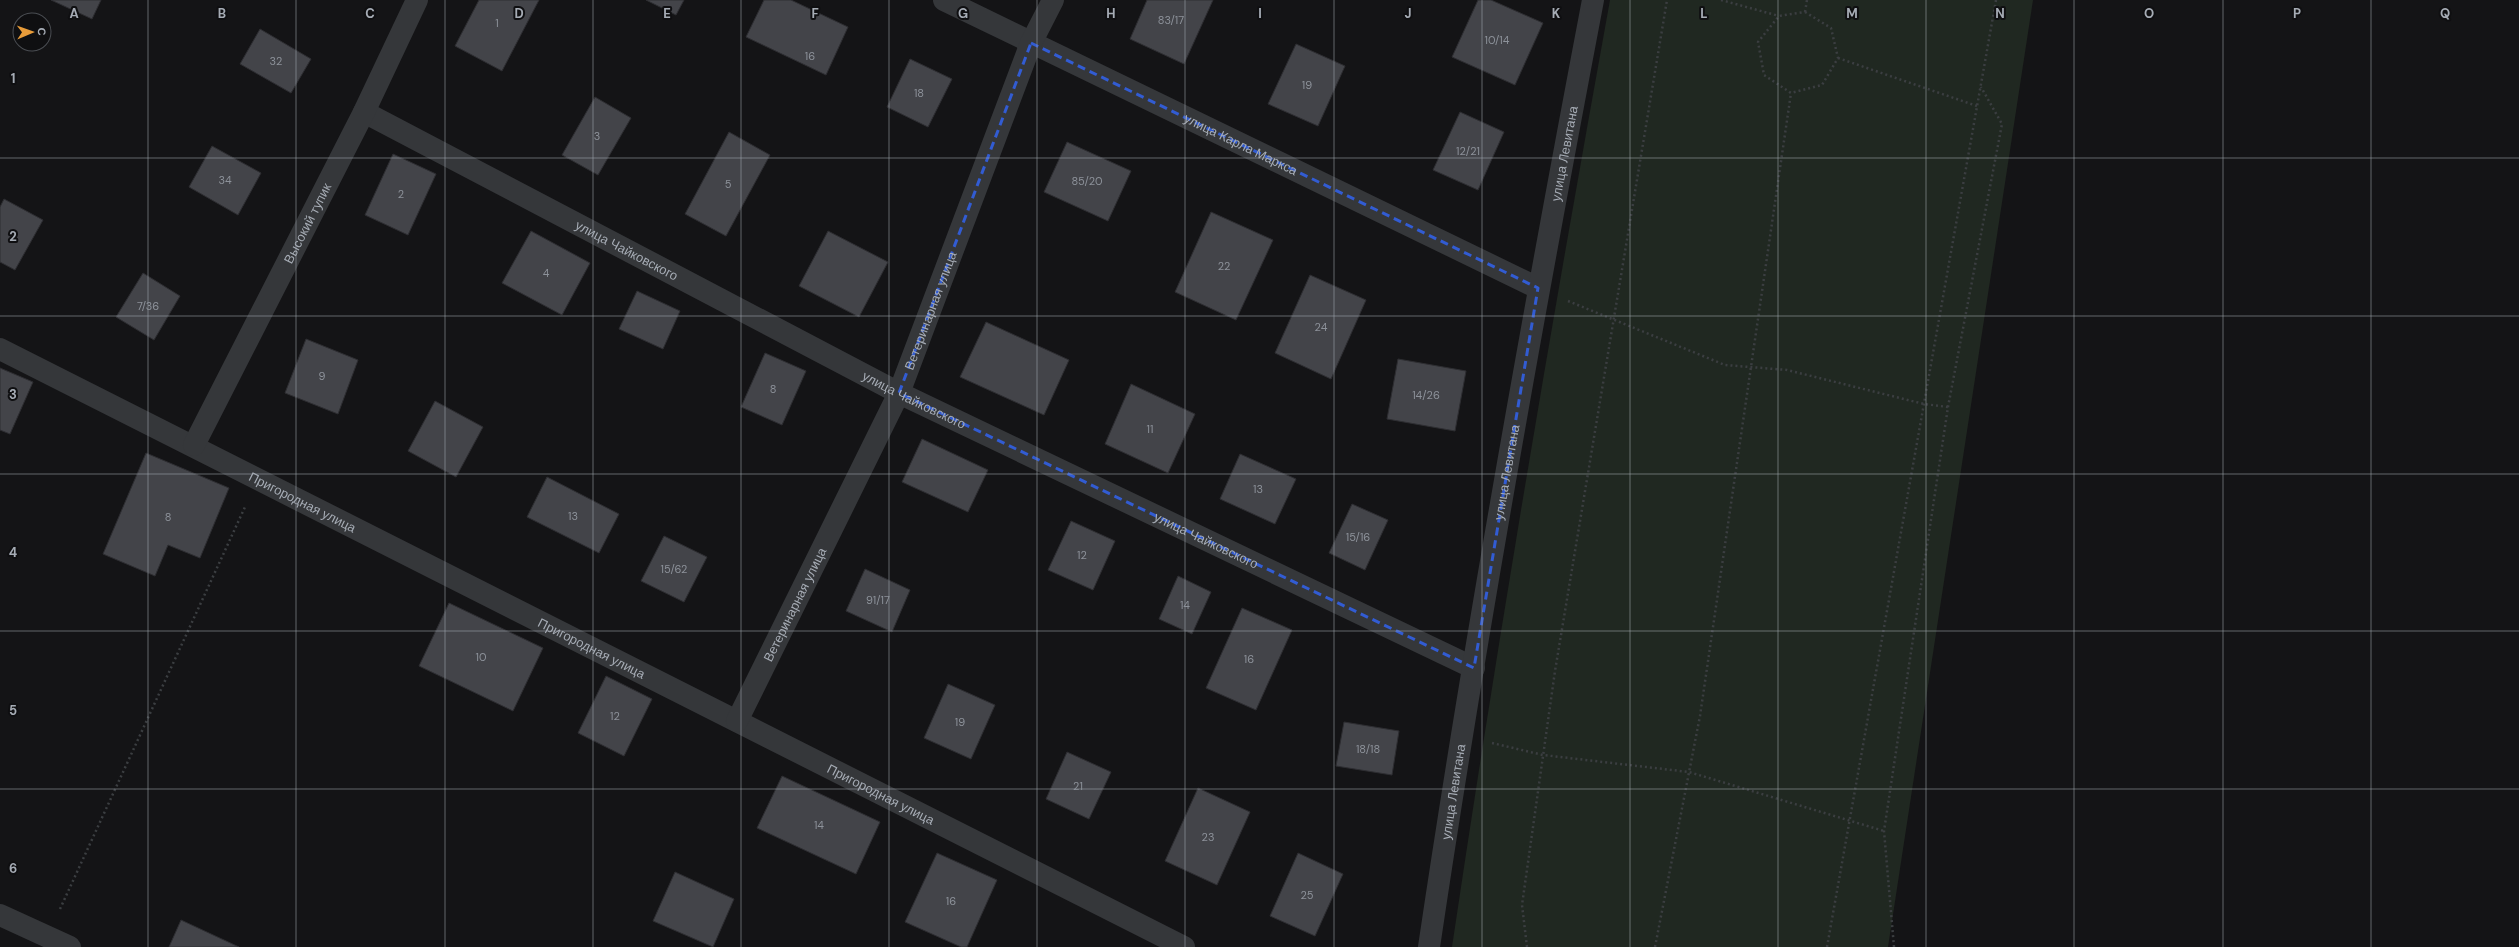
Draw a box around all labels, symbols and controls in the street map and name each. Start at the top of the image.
text: A [69,5,79,22]
text: B [218,5,226,22]
text: C [365,5,375,22]
text: D [514,5,524,22]
text: E [663,5,671,22]
text: F [811,5,819,22]
text: G [958,5,968,22]
text: H [1106,5,1116,22]
text: I [1258,5,1262,22]
text: J [1404,5,1412,22]
text: K [1552,5,1561,22]
text: L [1700,5,1708,22]
text: M [1846,5,1858,22]
text: N [1995,5,2005,22]
text: O [2144,5,2154,22]
text: P [2293,5,2301,22]
text: Q [2440,5,2450,22]
north arrow [12,12,52,52]
house number: 83/17 [1158,13,1184,27]
house number: 1 [495,16,499,30]
text: С [35,27,49,36]
house number: 10/14 [1485,33,1510,47]
house number: 16 [805,49,815,63]
house number: 32 [270,54,282,68]
text: 1 [11,70,15,87]
house number: 19 [1302,78,1312,92]
house number: 18 [914,86,924,100]
street label: улица Левитана [1547,104,1582,203]
street label: улица Карла Маркса [1181,110,1301,179]
house number: 3 [594,129,600,143]
house number: 12/21 [1456,144,1480,158]
house number: 34 [218,173,232,187]
house number: 85/20 [1071,174,1103,188]
house number: 5 [725,177,732,191]
street label: Высокий тупик [280,180,335,267]
house number: 2 [398,187,404,201]
street label: улица Чайковского [572,217,681,284]
text: 2 [9,228,17,245]
street label: Ветеринарная улица [901,248,961,372]
house number: 22 [1218,259,1230,273]
house number: 4 [543,266,550,280]
house number: 7/36 [137,299,159,313]
house number: 24 [1315,320,1328,334]
street label: улица Чайковского [859,367,969,433]
house number: 9 [319,369,326,383]
house number: 8 [770,382,776,396]
text: 3 [9,386,17,403]
house number: 14/26 [1412,388,1440,402]
house number: 11 [1147,422,1153,436]
street label: улица Левитана [1490,423,1524,521]
street label: Пригородная улица [246,468,360,537]
house number: 13 [1253,482,1263,496]
street label: улица Чайковского [1151,508,1261,573]
house number: 13 [568,509,578,523]
house number: 8 [165,510,171,524]
house number: 15/16 [1346,530,1370,544]
text: 4 [9,544,17,561]
street label: Ветеринарная улица [760,544,831,665]
house number: 12 [1077,548,1087,562]
house number: 15/62 [661,562,687,576]
house number: 91/17 [866,593,890,607]
house number: 14 [1180,598,1190,612]
street label: Пригородная улица [535,614,649,683]
house number: 10 [476,650,486,664]
house number: 16 [1244,652,1254,666]
text: 5 [9,702,17,719]
house number: 12 [610,709,620,723]
house number: 19 [955,715,965,729]
house number: 18/18 [1356,742,1380,756]
street label: улица Левитана [1437,742,1469,841]
street label: Пригородная улица [824,760,938,829]
house number: 21 [1073,779,1083,793]
house number: 14 [814,818,824,832]
house number: 23 [1202,830,1214,844]
text: 6 [9,860,17,877]
house number: 25 [1300,888,1314,902]
house number: 16 [946,894,956,908]

